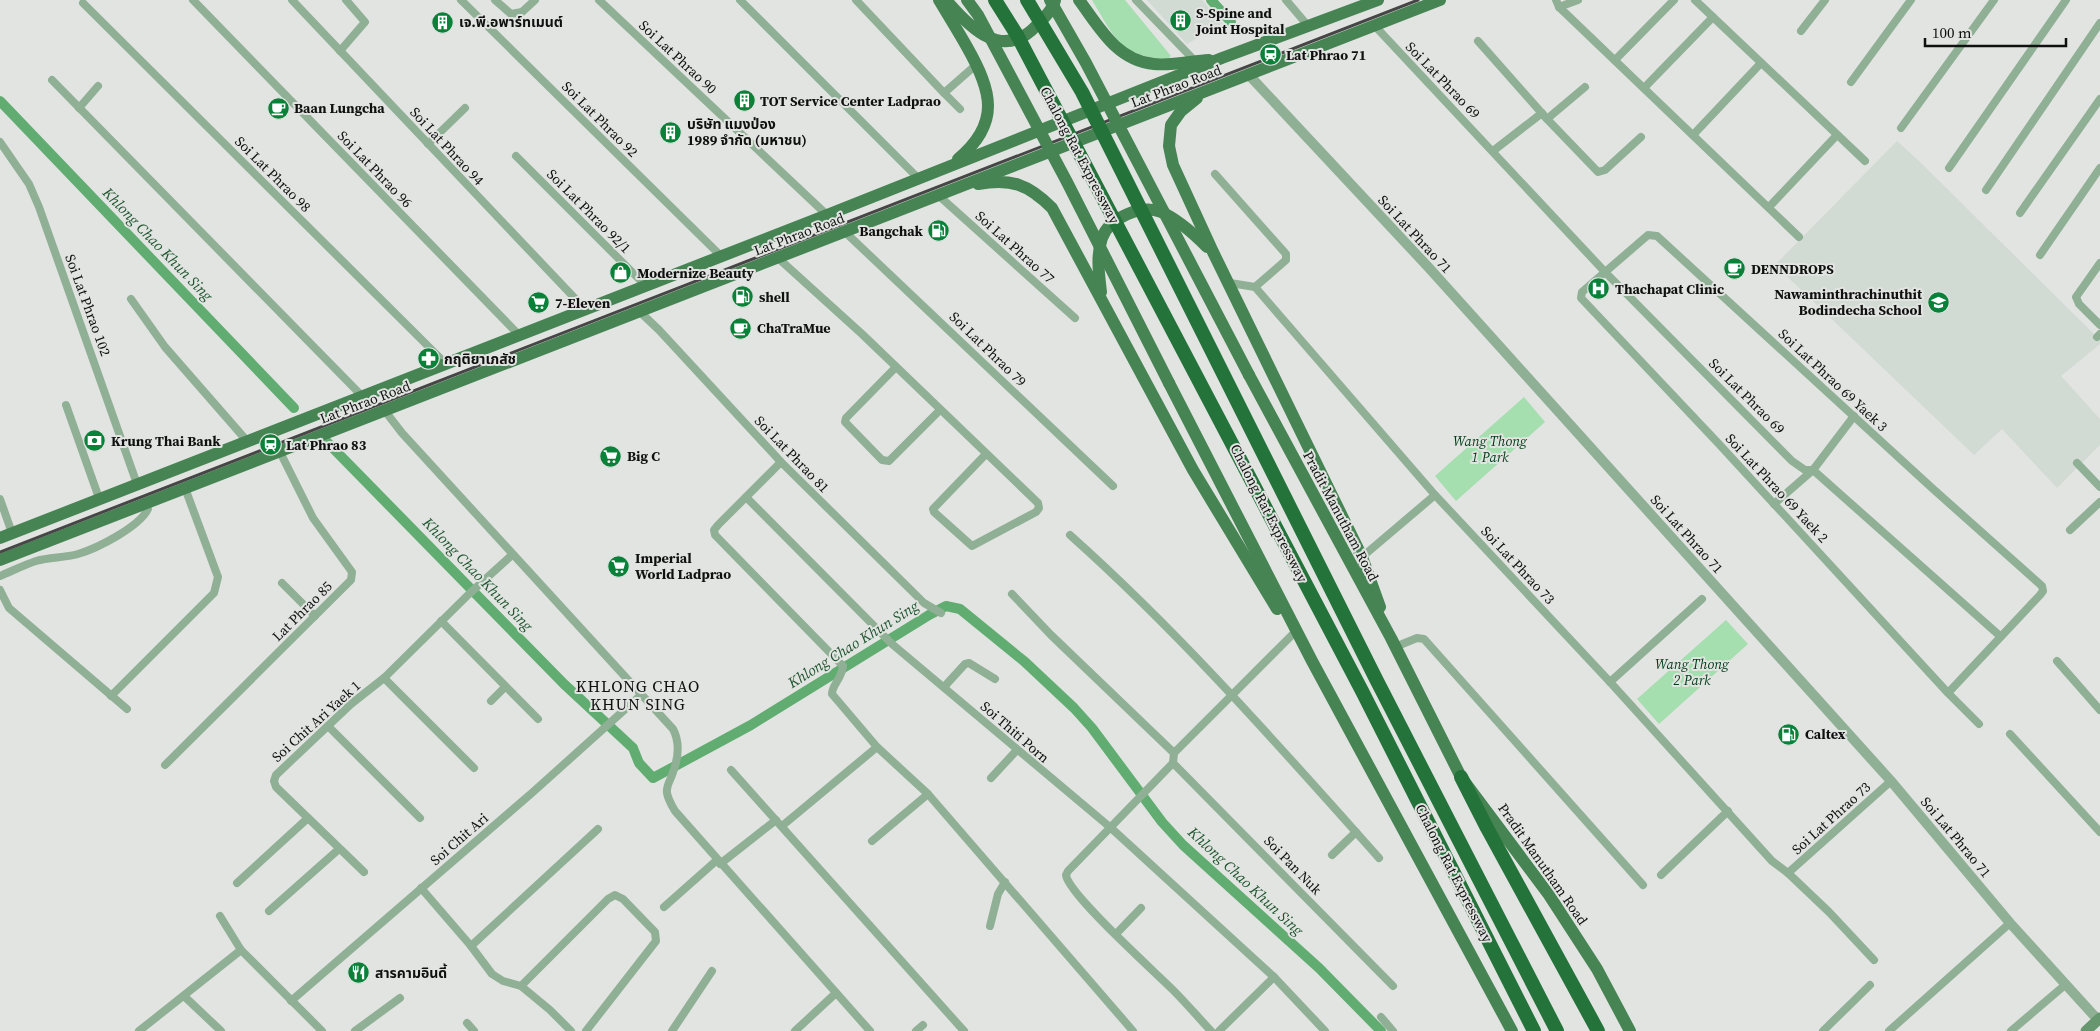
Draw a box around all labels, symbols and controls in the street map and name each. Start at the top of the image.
place label: S-Spine and Joint Hospital [1195,3,1285,39]
building icon: S-Spine and Joint Hospital [1168,9,1192,33]
building icon: เจ.พี.อพาร์ทเมนต์ [431,10,455,34]
place label: เจ.พี.อพาร์ทเมนต์ [459,12,563,32]
scale bar [1925,15,2066,47]
street label: Soi Lat Phrao 90 [635,16,721,98]
text: 100 m [1932,22,1972,43]
street label: Soi Lat Phrao 69 [1401,37,1485,123]
station icon: Lat Phrao 71 [1258,43,1282,67]
place label: Lat Phrao 71 [1286,45,1366,65]
street label: Lat Phrao Road [1128,60,1224,112]
street label: Soi Lat Phrao 92 [558,77,642,161]
street label: Chalong Rat Expressway [1035,83,1125,228]
building icon: TOT Service Center Ladprao [732,89,756,113]
place label: TOT Service Center Ladprao [760,91,941,111]
cafe icon: Baan Lungcha [266,96,290,120]
place label: Baan Lungcha [294,98,385,118]
street label: Soi Lat Phrao 94 [406,103,488,189]
place label: บริษัท แมงป่อง 1989 จำกัด (มหาชน) [687,114,807,150]
building icon: บริษัท แมงป่อง 1989 จำกัด (มหาชน) [659,120,683,144]
street label: Soi Lat Phrao 96 [333,126,417,212]
street label: Soi Lat Phrao 98 [231,132,315,216]
street label: Soi Lat Phrao 92/1 [542,164,636,258]
water label: Khlong Chao Khun Sing [97,182,218,306]
street label: Soi Lat Phrao 71 [1374,191,1456,277]
street label: Soi Lat Phrao 77 [971,206,1059,288]
street label: Lat Phrao Road [751,208,847,260]
fuel station icon: Bangchak [927,219,951,243]
place label: Bangchak [859,221,924,241]
street label: Soi Lat Phrao 102 [60,251,116,359]
cafe icon: DENNDROPS [1723,257,1747,281]
place label: DENNDROPS [1751,259,1834,279]
shop icon: Modernize Beauty [609,261,633,285]
place label: Modernize Beauty [637,263,754,283]
hospital icon: Thachapat Clinic [1587,277,1611,301]
place label: Thachapat Clinic [1615,279,1724,299]
place label: Nawaminthrachinuthit Bodindecha School [1774,284,1923,320]
fuel station icon: shell [731,285,755,309]
place label: shell [759,287,790,307]
school or university icon: Nawaminthrachinuthit Bodindecha School [1926,290,1950,314]
supermarket icon: 7-Eleven [527,291,551,315]
place label: 7-Eleven [555,293,611,313]
street label: Soi Lat Phrao 79 [945,307,1031,391]
cafe icon: ChaTraMue [729,316,753,340]
place label: ChaTraMue [757,318,831,338]
street label: Soi Lat Phrao 69 Yaek 3 [1774,324,1892,436]
pharmacy icon: กฤติยาเภสัช [416,347,440,371]
place label: กฤติยาเภสัช [444,349,516,369]
street label: Soi Lat Phrao 69 [1705,354,1789,438]
street label: Lat Phrao Road [317,376,413,428]
street label: Soi Lat Phrao 81 [750,411,834,497]
bank icon: Krung Thai Bank [83,429,107,453]
street label: Soi Lat Phrao 69 Yaek 2 [1721,429,1833,547]
place label: Krung Thai Bank [111,431,221,451]
park label: Wang Thong 1 Park [1453,431,1528,467]
station icon: Lat Phrao 83 [258,433,282,457]
place label: Lat Phrao 83 [286,435,367,455]
street label: Chalong Rat Expressway [1225,440,1313,586]
supermarket icon: Big C [599,444,623,468]
place label: Big C [627,446,660,466]
street label: Pradit Manutham Road [1298,447,1384,585]
street label: Soi Lat Phrao 71 [1646,490,1728,578]
water label: Khlong Chao Khun Sing [417,512,538,636]
street label: Soi Lat Phrao 73 [1477,522,1559,608]
place label: Imperial World Ladprao [635,548,731,584]
supermarket icon: Imperial World Ladprao [607,554,631,578]
street label: Lat Phrao 85 [267,576,337,646]
water label: Khlong Chao Khun Sing [783,595,923,693]
park label: Wang Thong 2 Park [1655,654,1730,690]
district label: KHLONG CHAO KHUN SING [576,675,700,715]
street label: Soi Chit Ari Yaek 1 [267,676,365,766]
street label: Soi Thiti Porn [976,697,1054,768]
fuel station icon: Caltex [1777,722,1801,746]
place label: Caltex [1805,724,1846,744]
street label: Soi Lat Phrao 73 [1787,777,1875,859]
street label: Soi Lat Phrao 71 [1916,792,1996,882]
street label: Pradit Manutham Road [1493,799,1593,929]
street label: Chalong Rat Expressway [1410,800,1498,946]
street label: Soi Chit Ari [426,808,492,870]
water label: Khlong Chao Khun Sing [1183,821,1309,941]
street label: Soi Pan Nuk [1260,831,1327,899]
restaurant icon: สารคามอินดี้ [347,961,371,985]
place label: สารคามอินดี้ [375,963,448,983]

